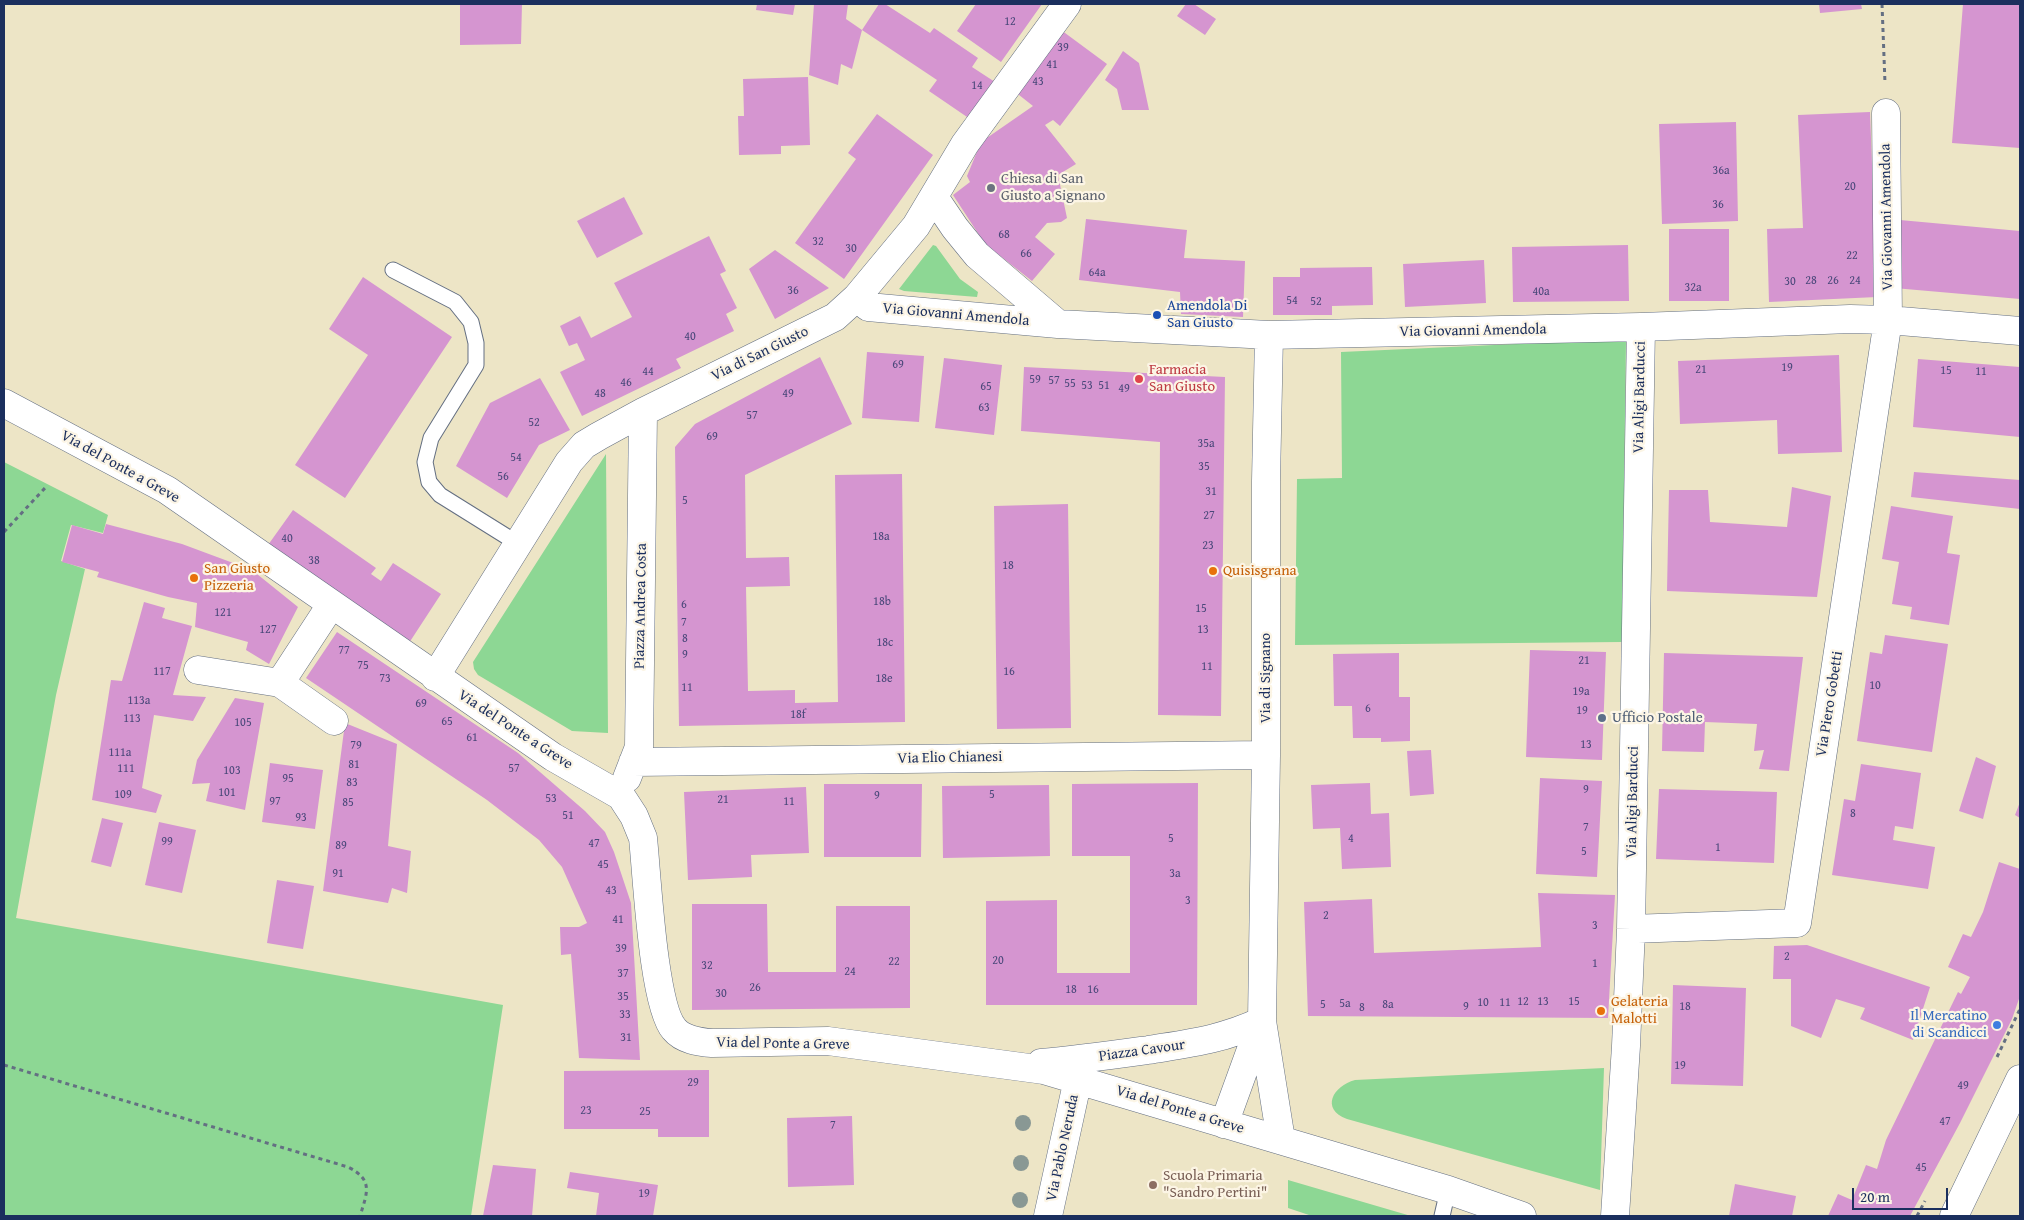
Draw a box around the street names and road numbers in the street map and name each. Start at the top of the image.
street label: Via Giovanni Amendola [1877,143,1897,291]
street label: Via Giovanni Amendola [882,300,1030,330]
street label: Via Giovanni Amendola [1399,321,1547,341]
street label: Via di San Giusto [708,323,812,385]
street label: Via Aligi Barducci [1630,341,1650,453]
street label: Via del Ponte a Greve [57,427,183,507]
street label: Piazza Andrea Costa [631,543,651,669]
street label: Via di Signano [1257,633,1275,723]
street label: Via Piero Gobetti [1813,650,1847,758]
street label: Via del Ponte a Greve [454,686,576,774]
street label: Via Aligi Barducci [1623,746,1643,858]
street label: Via Elio Chianesi [897,748,1003,768]
street label: Via del Ponte a Greve [716,1034,850,1054]
street label: Piazza Cavour [1098,1036,1186,1066]
street label: Via del Ponte a Greve [1114,1082,1246,1138]
street label: Via Pablo Neruda [1043,1093,1083,1203]

